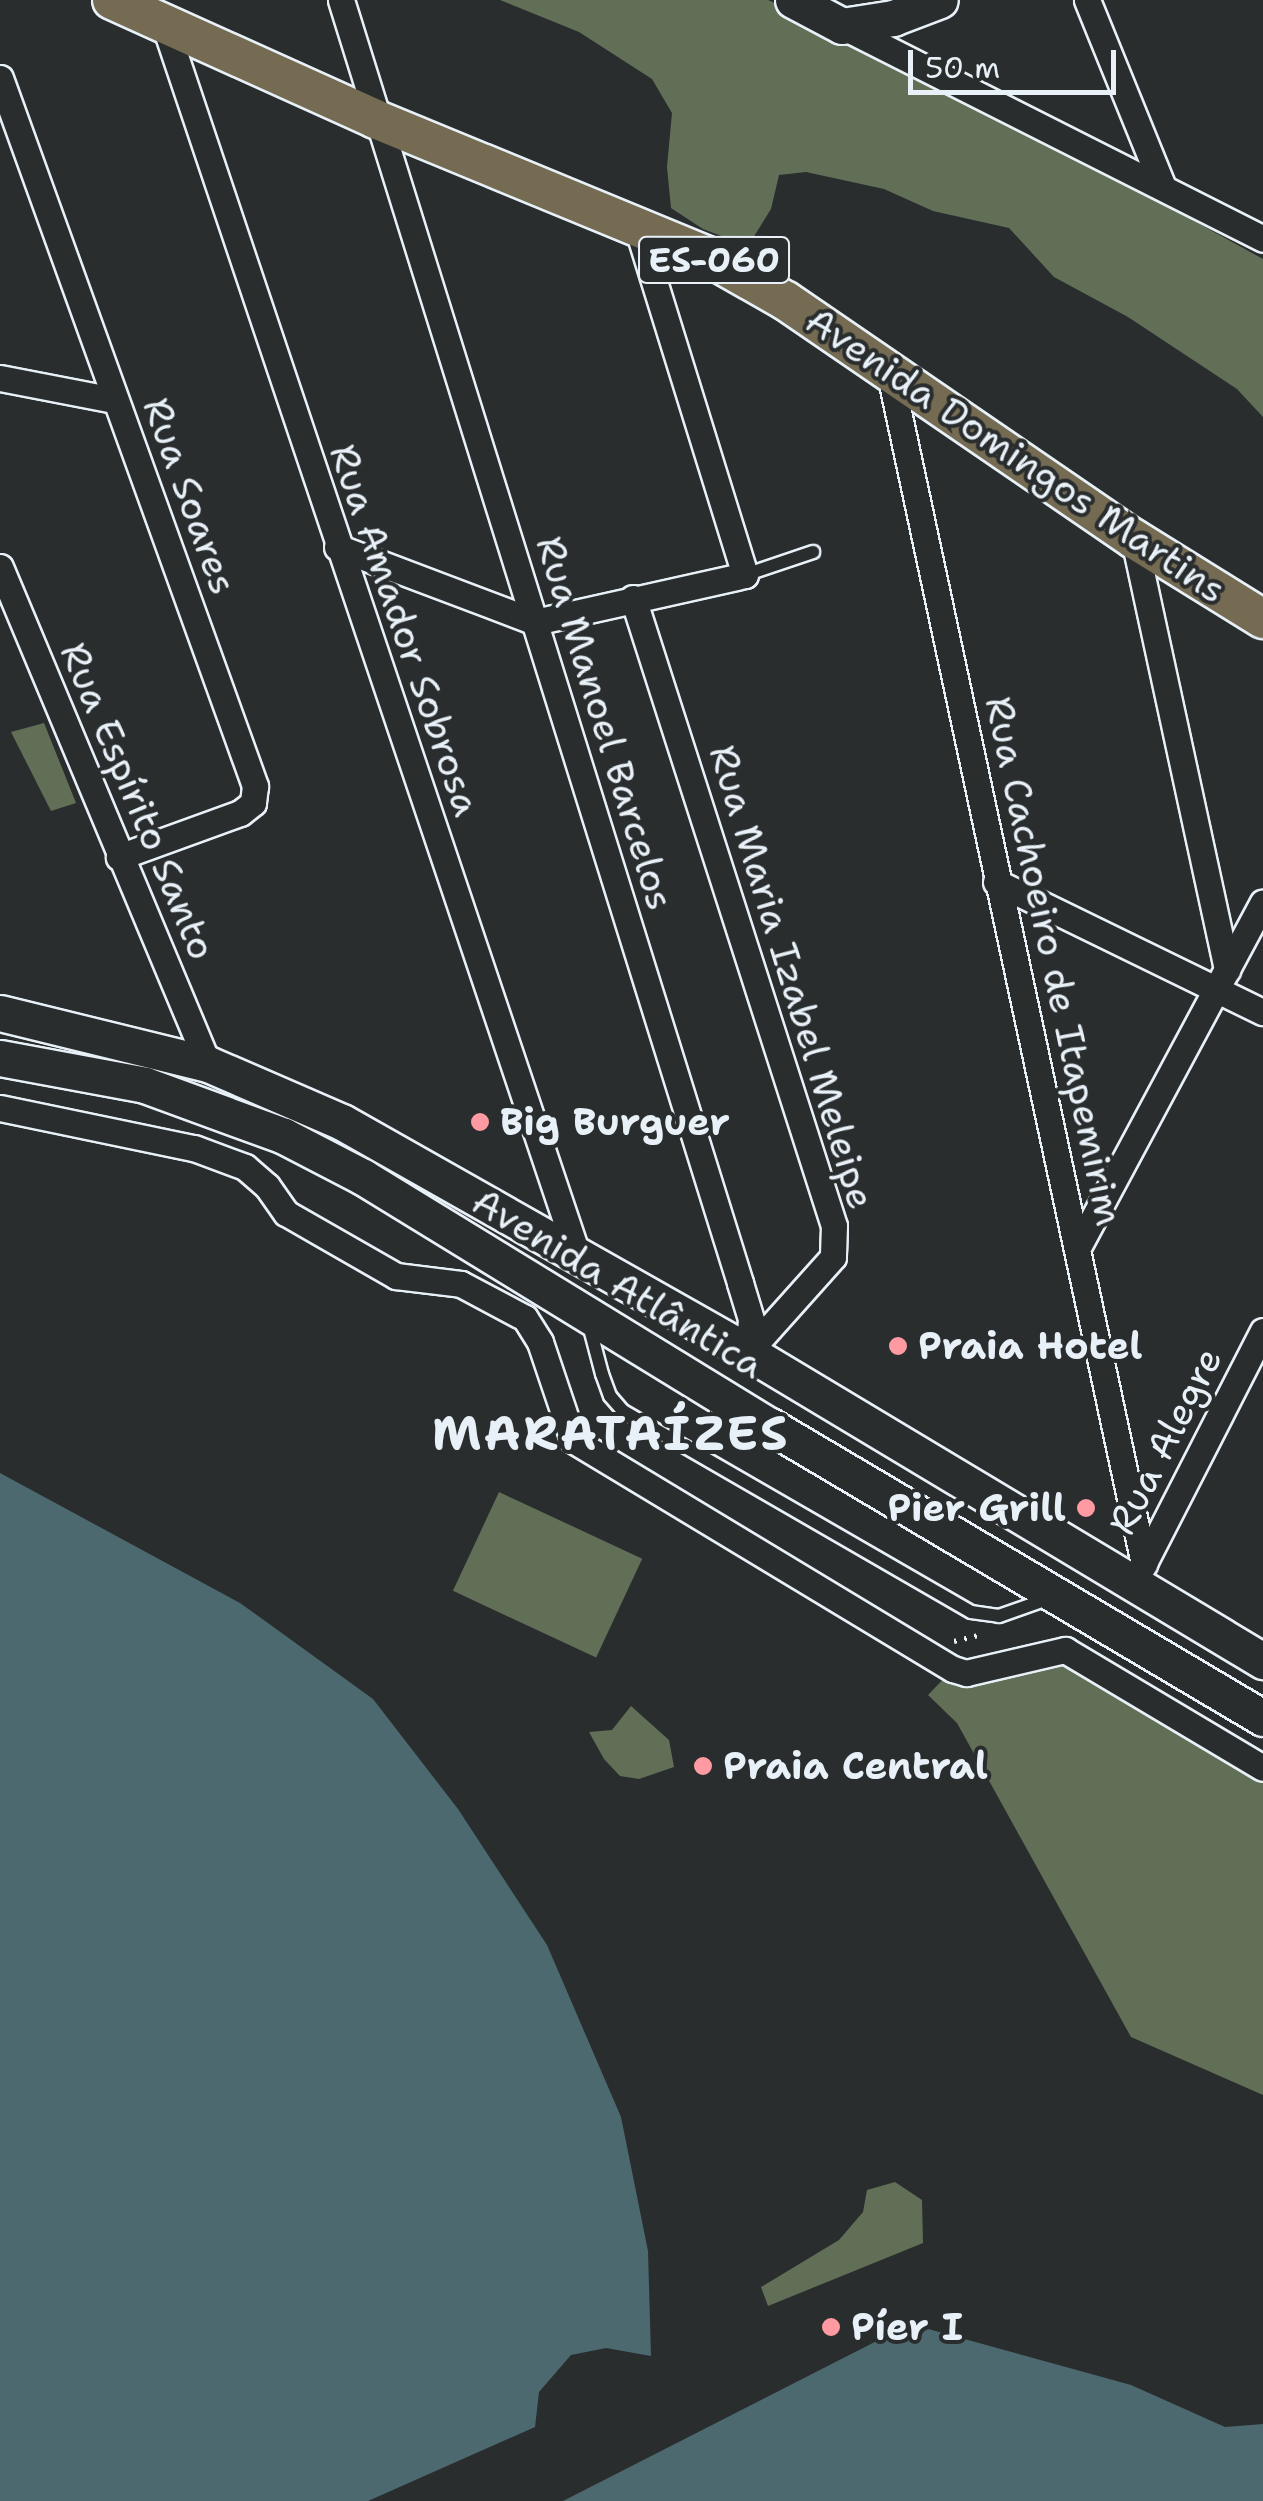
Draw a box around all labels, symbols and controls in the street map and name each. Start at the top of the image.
scale bar [913,30,1120,92]
text: 50 m [925,47,1000,88]
road number: ES-060 [636,230,792,290]
street label: Avenida Domingos Martins [797,297,1235,613]
street label: Rua Soares [133,392,247,600]
street label: Rua Amador Sobrosa [320,438,490,822]
street label: Rua Manoel Barcelos [526,531,684,915]
street label: Rua Espírito Santo [51,636,225,966]
street label: Rua Cachoeiro de Itapemirim [976,692,1132,1230]
street label: Rua Maria Izabel Meleipe [700,740,884,1214]
place label: Big Burguer [500,1099,730,1145]
marker: Big Burguer [469,1111,491,1133]
street label: Avenida Atlântica [464,1178,772,1388]
place label: Praia Hotel [918,1323,1142,1369]
marker: Praia Hotel [887,1335,909,1357]
street label: Rua Alegre [1099,1340,1231,1542]
district label: MARATAÍZES [432,1405,790,1463]
place label: Pier Grill [888,1485,1066,1531]
marker: Pier Grill [1075,1497,1097,1519]
place label: Praia Central [723,1743,988,1789]
marker: Praia Central [692,1755,714,1777]
place label: Píer I [851,2304,963,2350]
marker: Píer I [820,2316,842,2338]

